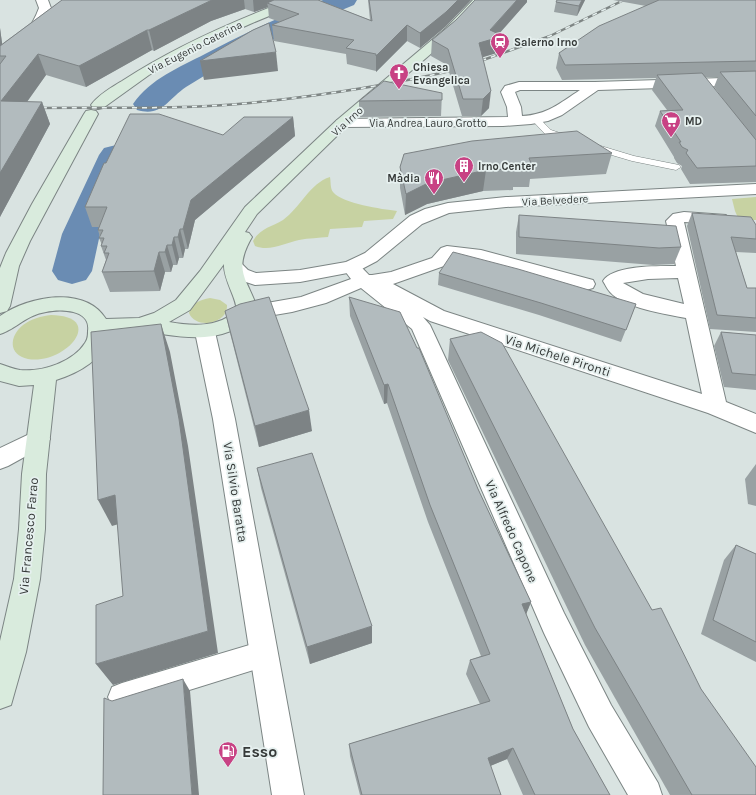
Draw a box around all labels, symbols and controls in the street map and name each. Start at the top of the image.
street label: Via Eugenio Caterina [146,18,244,77]
station icon: Salerno Irno [489,31,511,59]
place label: Salerno Irno [514,36,578,49]
place label: Chiesa Evangelica [413,61,470,87]
church icon: Chiesa Evangelica [388,62,410,90]
street label: Via Irno [329,104,366,139]
supermarket icon: MD [660,110,682,138]
place label: MD [685,115,702,128]
street label: Via Andrea Lauro Grotto [369,117,487,130]
building icon: Irno Center [453,155,475,183]
place label: Irno Center [478,160,536,173]
restaurant icon: Màdia [423,167,445,195]
place label: Màdia [387,172,420,185]
street label: Via Belvedere [521,192,589,209]
street label: Via Michele Pironti [503,331,613,380]
street label: Via Silvio Baratta [220,441,251,543]
street label: Via Francesco Farao [16,477,41,595]
street label: Via Alfredo Capone [482,478,541,585]
fuel station icon: Esso [217,740,239,768]
place label: Esso [242,742,277,761]

